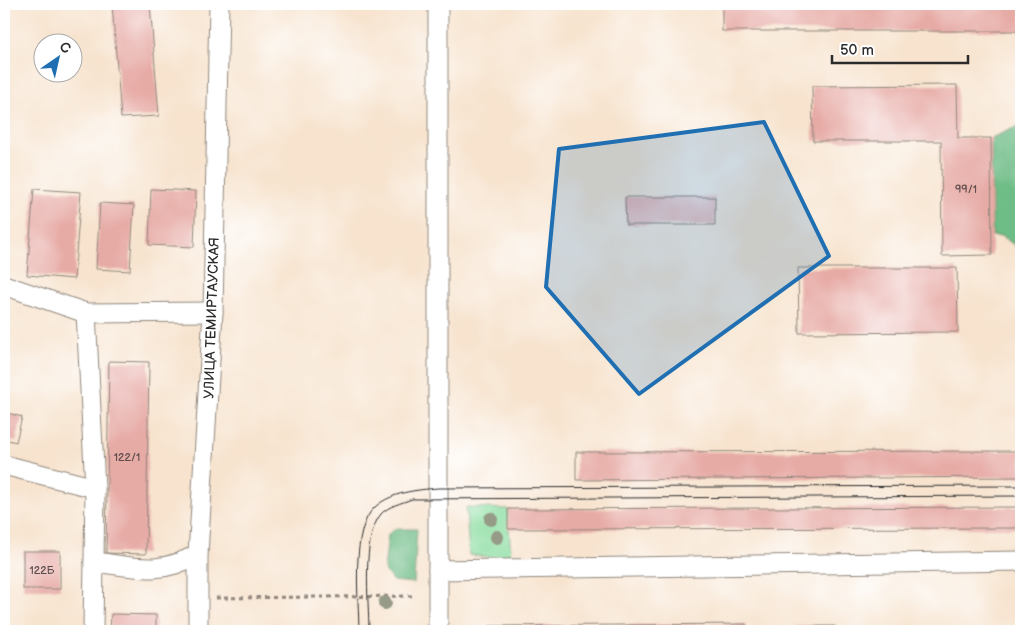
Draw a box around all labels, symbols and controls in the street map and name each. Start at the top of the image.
north arrow [32,32,82,82]
scale bar [832,32,969,64]
text: С [56,38,74,58]
text: 50 m [840,41,874,60]
house number: 99/1 [955,183,977,196]
street label: УЛИЦА ТЕМИРТАУСКАЯ [200,237,223,399]
house number: 122/1 [114,451,140,464]
house number: 122Б [30,564,55,577]

